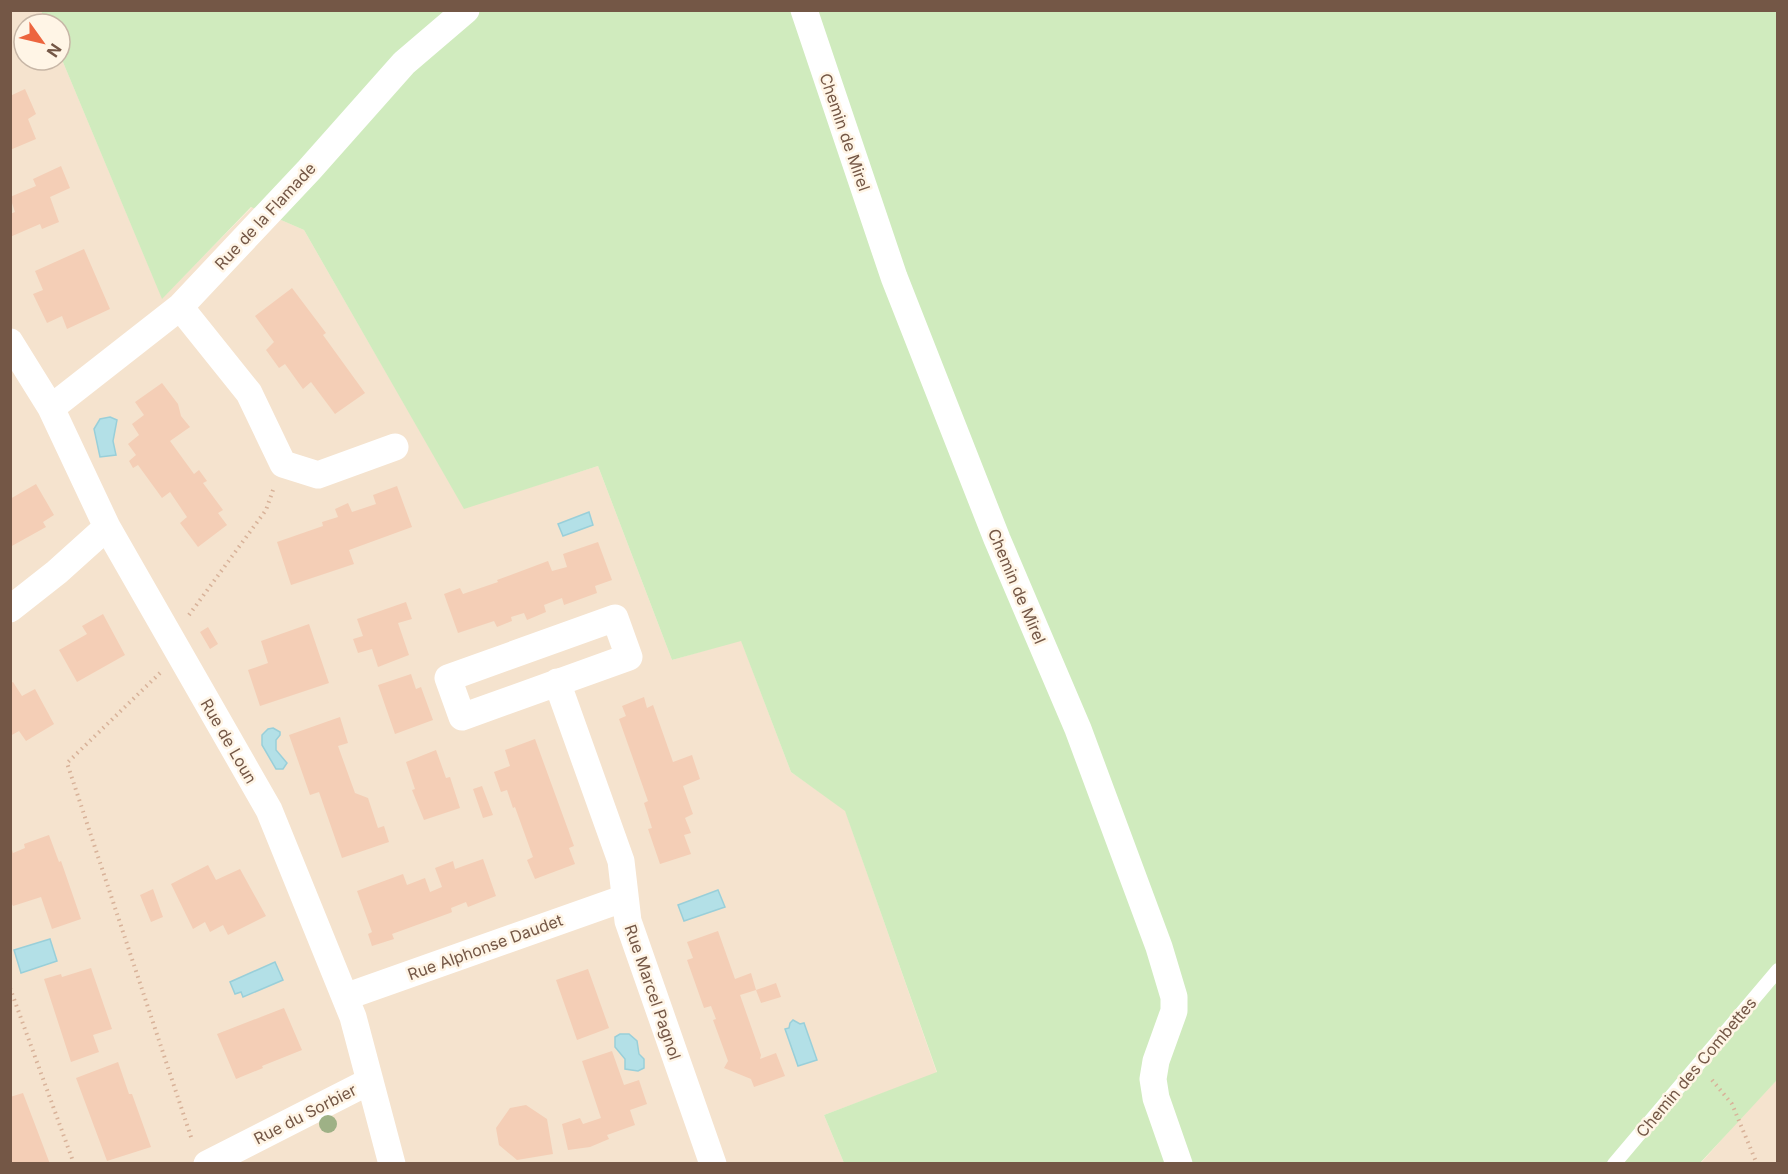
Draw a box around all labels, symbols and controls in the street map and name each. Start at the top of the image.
north arrow [12,12,72,72]
text: N [43,40,66,61]
street label: Chemin de Mirel [815,70,875,194]
street label: Rue de la Flamade [210,158,320,274]
street label: Chemin de Mirel [984,525,1050,647]
street label: Rue de Loun [197,695,261,787]
street label: Rue Alphonse Daudet [405,910,565,984]
street label: Rue Marcel Pagnol [621,922,685,1062]
street label: Chemin des Combettes [1632,993,1760,1141]
street label: Rue du Sorbier [250,1080,360,1148]

